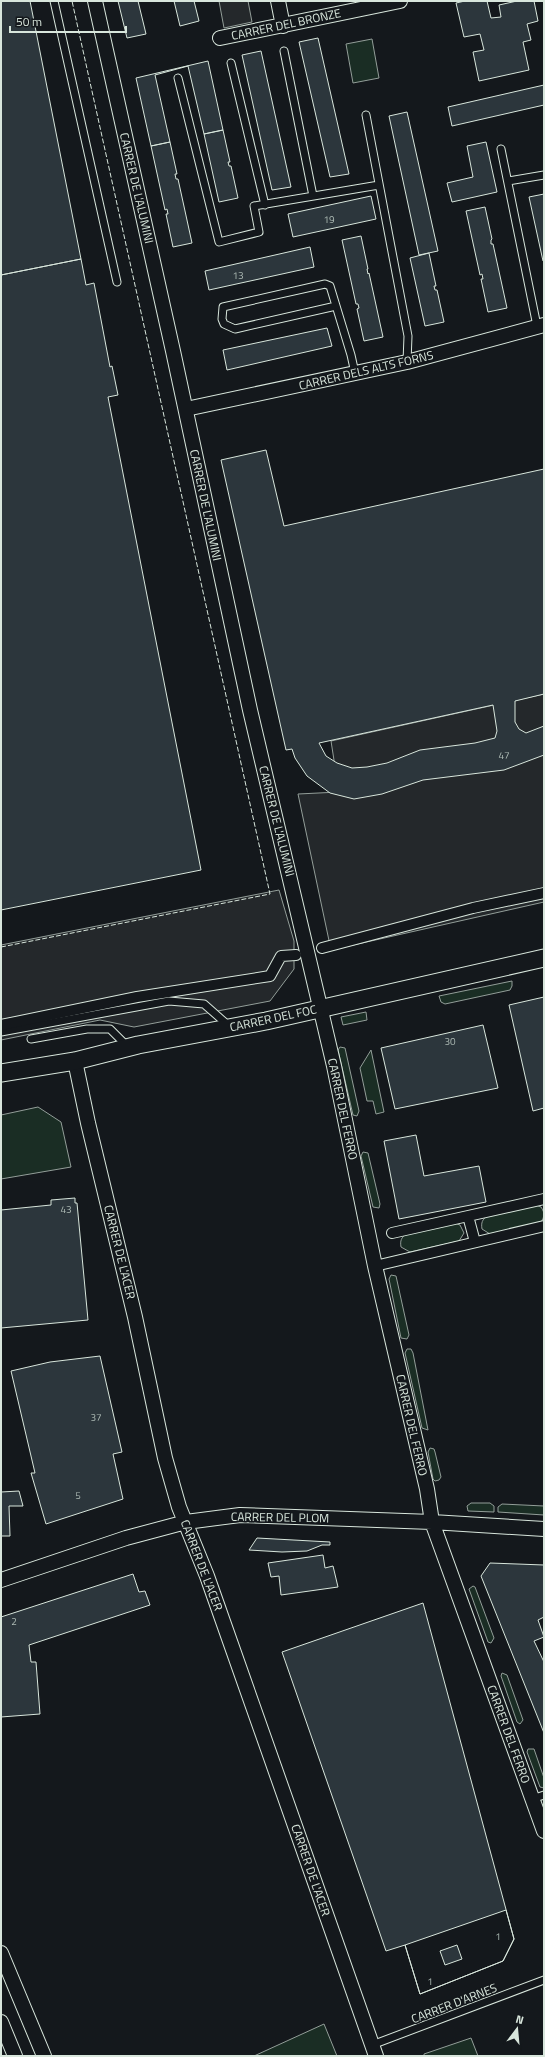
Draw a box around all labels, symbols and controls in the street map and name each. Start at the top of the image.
street label: CARRER DEL BRONZE [229,3,343,45]
scale bar [10,8,126,34]
text: 50 m [16,12,42,31]
street label: CARRER DE L'ALUMINI [115,131,159,245]
house number: 19 [323,212,335,227]
house number: 13 [232,268,244,283]
street label: CARRER DELS ALTS FORNS [297,345,435,395]
street label: CARRER DE L'ALUMINI [185,448,227,562]
house number: 47 [498,748,510,763]
street label: CARRER DE L'ALUMINI [254,764,300,878]
street label: CARRER DEL FOC [228,999,319,1036]
house number: 30 [444,1034,456,1049]
street label: CARRER DEL FERRO [323,1056,363,1162]
house number: 43 [60,1202,72,1217]
street label: CARRER DE L'ACER [99,1203,141,1301]
street label: CARRER DEL FERRO [391,1372,433,1478]
house number: 37 [90,1410,102,1425]
house number: 5 [75,1488,81,1503]
street label: CARRER DEL PLOM [231,1507,329,1527]
street label: CARRER DE L'ACER [176,1517,228,1613]
house number: 2 [11,1614,17,1629]
street label: CARRER DEL FERRO [482,1682,536,1786]
street label: CARRER DE L'ACER [286,1821,336,1919]
house number: 1 [495,1929,501,1944]
house number: 1 [427,1974,433,1989]
street label: CARRER D'ARNES [408,1978,500,2028]
north arrow [497,2009,537,2049]
text: N [514,2011,526,2028]

